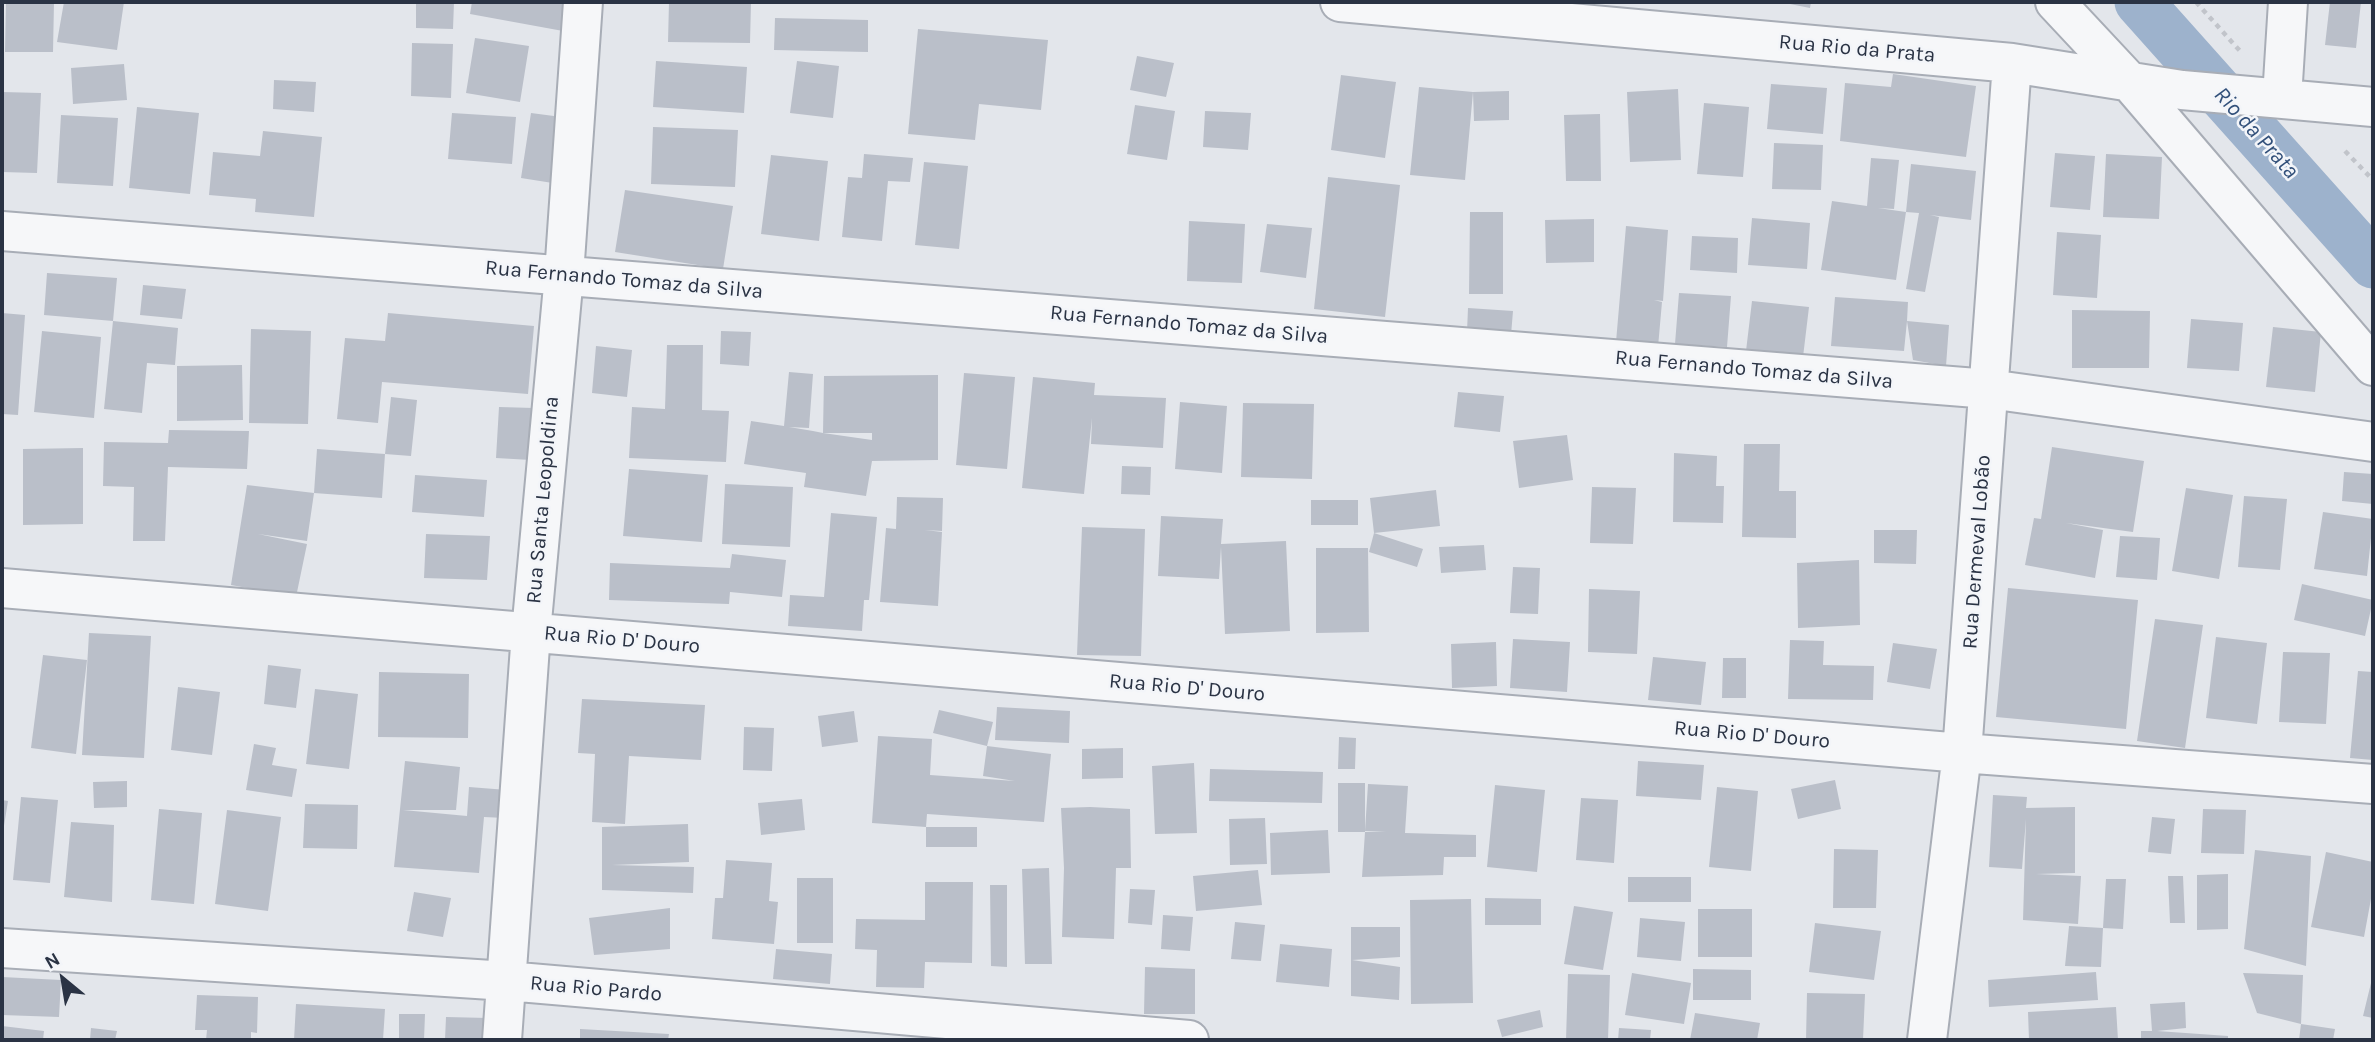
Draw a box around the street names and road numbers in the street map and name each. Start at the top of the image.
street label: Rua Rio da Prata [1778,30,1936,68]
street label: Rua Fernando Tomaz da Silva [484,255,764,305]
street label: Rua Fernando Tomaz da Silva [1049,300,1329,350]
street label: Rua Fernando Tomaz da Silva [1614,345,1894,395]
street label: Rua Santa Leopoldina [521,395,565,605]
street label: Rua Dermeval Lobão [1958,454,1996,650]
street label: Rua Rio D' Douro [543,621,701,659]
street label: Rua Rio D' Douro [1108,669,1266,707]
street label: Rua Rio D' Douro [1673,716,1831,754]
street label: Rua Rio Pardo [529,971,663,1007]

